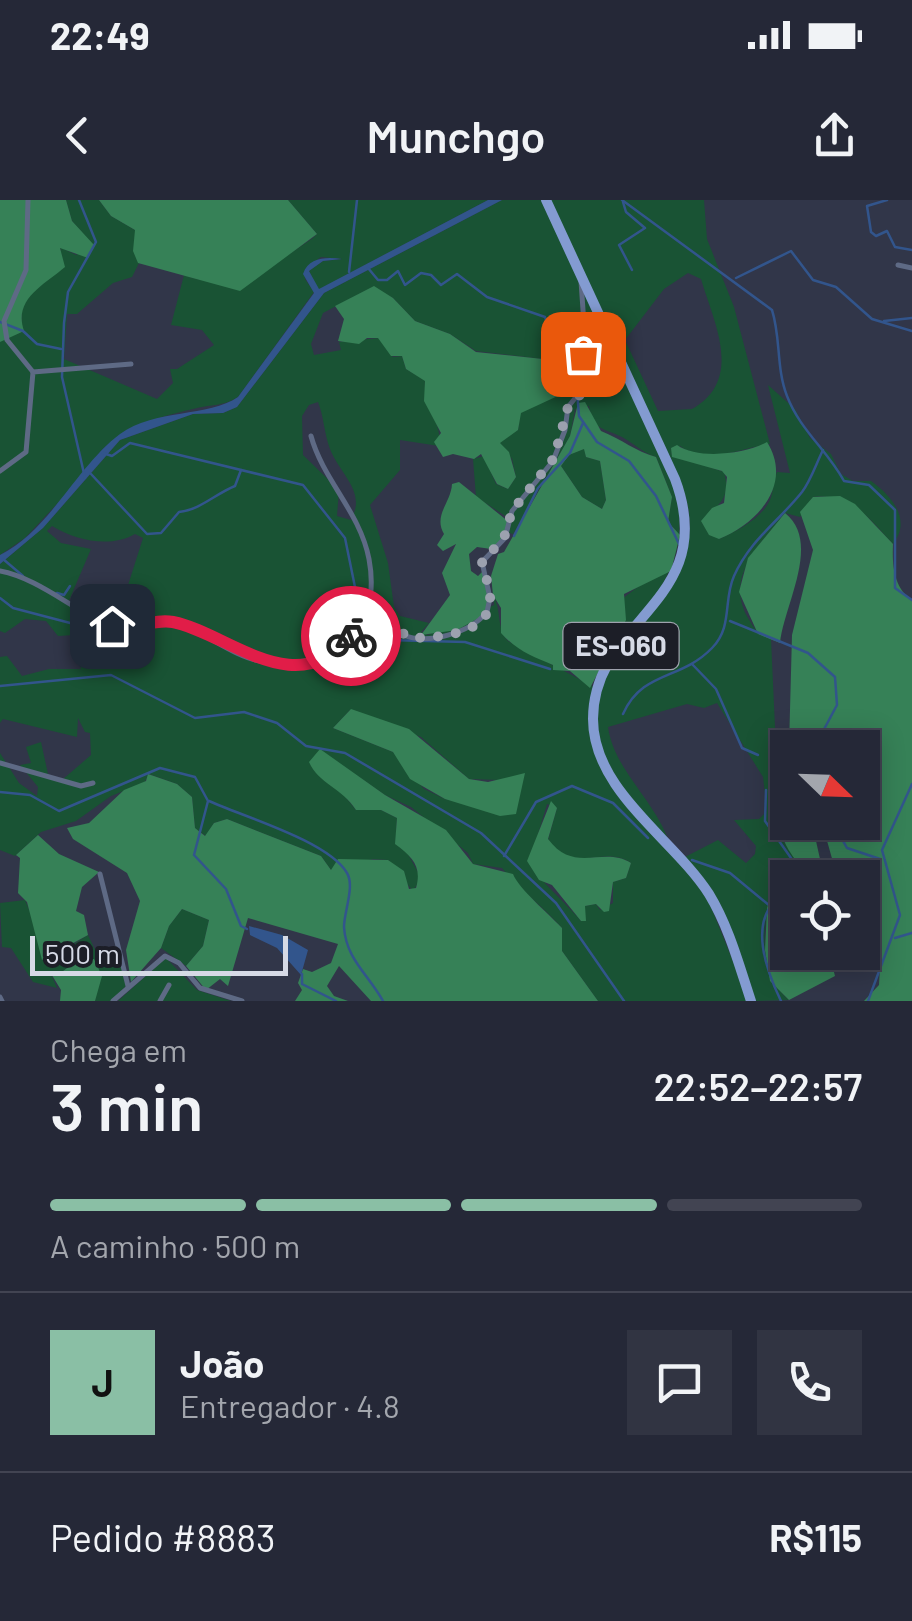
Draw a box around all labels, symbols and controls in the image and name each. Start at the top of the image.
text: 22:49 [50,12,150,58]
icon: back [50,108,105,163]
text: Munchgo [367,108,545,162]
icon: share [807,108,862,163]
pin [541,312,626,397]
icon: bag [556,327,611,382]
pin [70,584,155,669]
courier [301,586,401,686]
icon: home [85,599,140,654]
icon: bike [324,609,379,664]
road number: ES-060 [564,623,678,669]
north arrow [770,730,880,840]
map controls [770,730,880,970]
button: locate [770,860,880,970]
scale bar [30,931,288,976]
text: 500 m [45,936,120,970]
text: Chega em [50,1030,187,1068]
text: 22:52–22:57 [654,1063,862,1109]
text: 3 min [50,1066,203,1144]
text: A caminho · 500 m [50,1226,300,1264]
button: chat [627,1330,732,1435]
button: phone [757,1330,862,1435]
text: João [180,1340,264,1386]
text: J [91,1359,114,1405]
text: Entregador · 4.8 [180,1386,400,1424]
text: Pedido #8883 [50,1514,276,1560]
text: R$115 [769,1514,862,1560]

